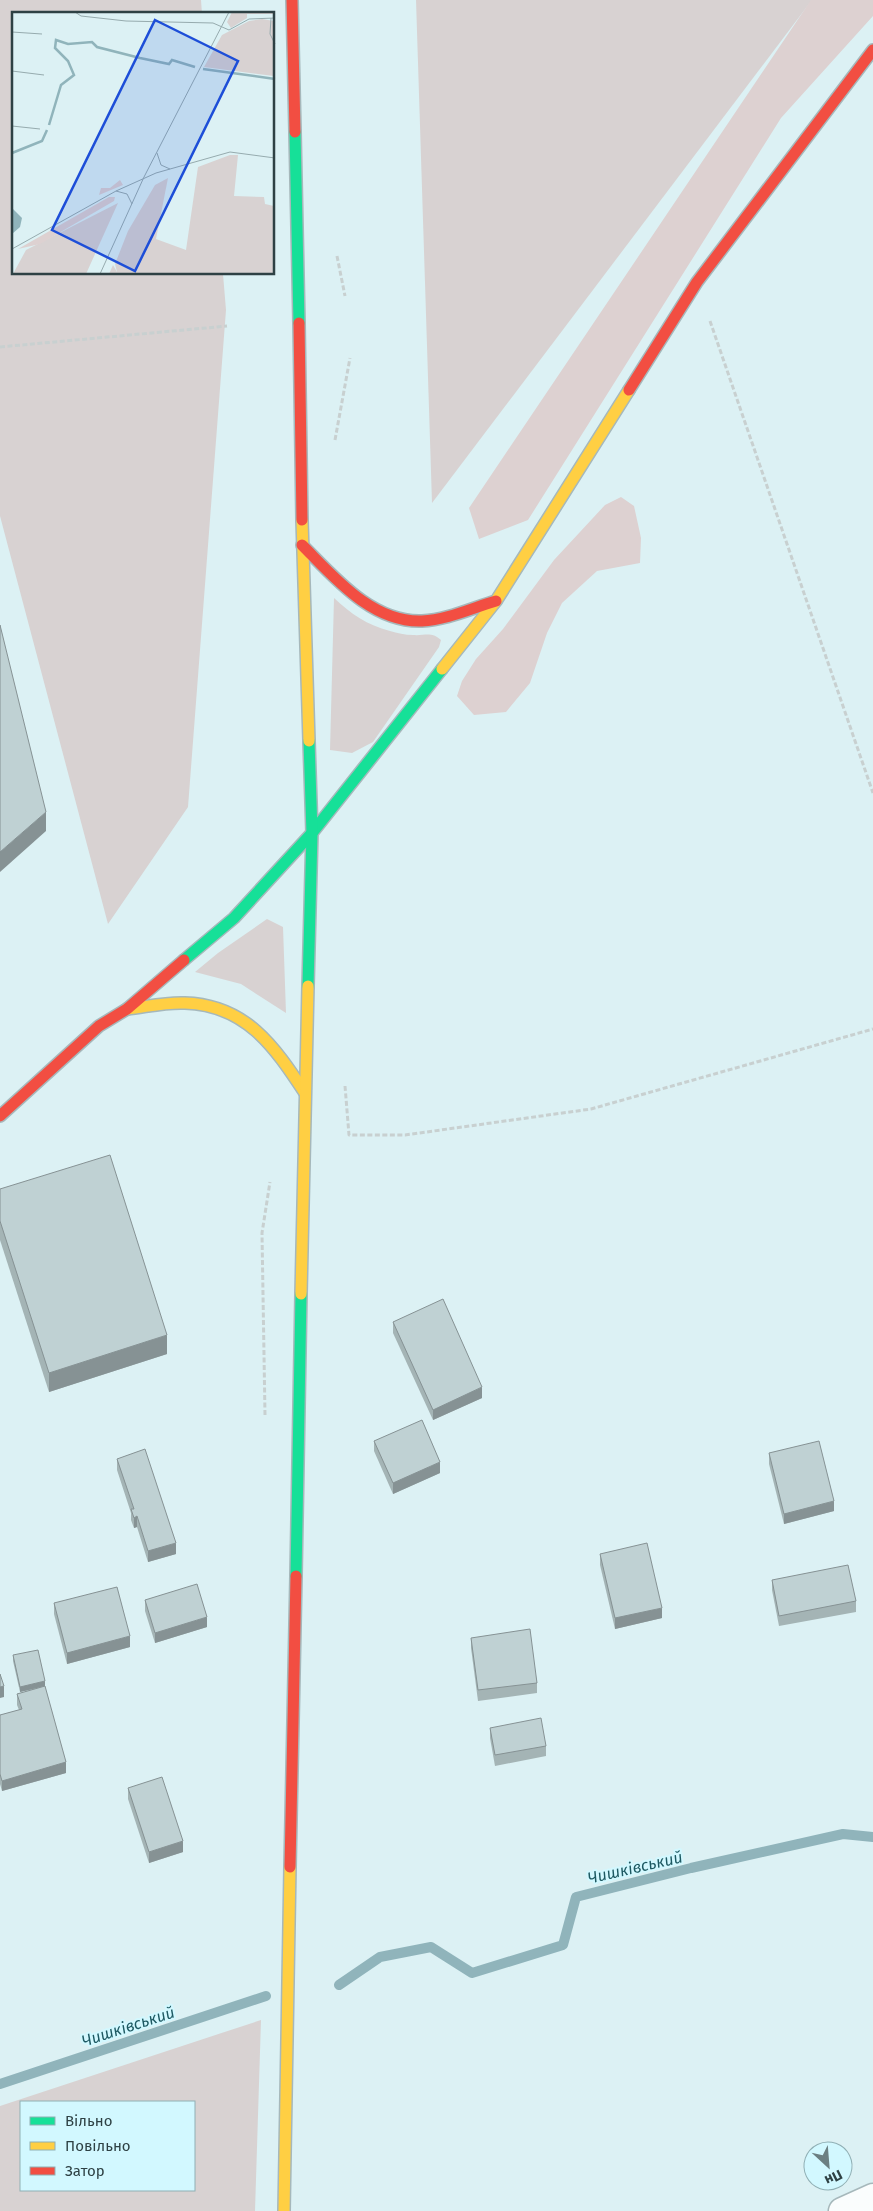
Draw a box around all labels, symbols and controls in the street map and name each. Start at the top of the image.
inset map [12,12,275,275]
water label: Чишківський [586,1847,684,1888]
water label: Чишківський [79,2003,177,2050]
legend [20,2101,195,2191]
text: Вільно [65,2112,112,2130]
text: Повільно [65,2137,131,2155]
north arrow [803,2141,853,2191]
text: Затор [65,2162,105,2180]
text: Пн [822,2166,845,2189]

